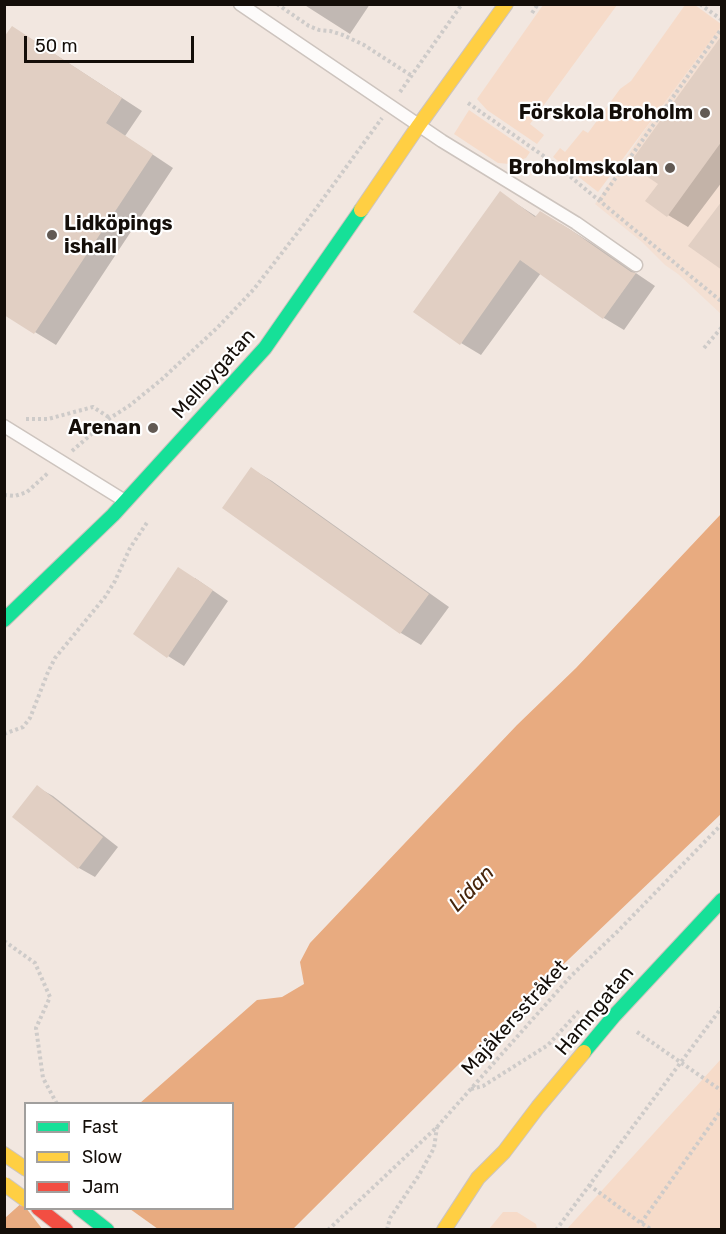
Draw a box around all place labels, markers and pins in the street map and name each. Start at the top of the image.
place label: Förskola Broholm [519,101,693,125]
marker: Förskola Broholm [698,106,712,120]
place label: Broholmskolan [509,156,658,180]
marker: Broholmskolan [663,161,677,175]
place label: Lidköpings ishall [64,212,173,259]
marker: Lidköpings ishall [45,228,59,242]
place label: Arenan [68,416,141,440]
marker: Arenan [146,421,160,435]

